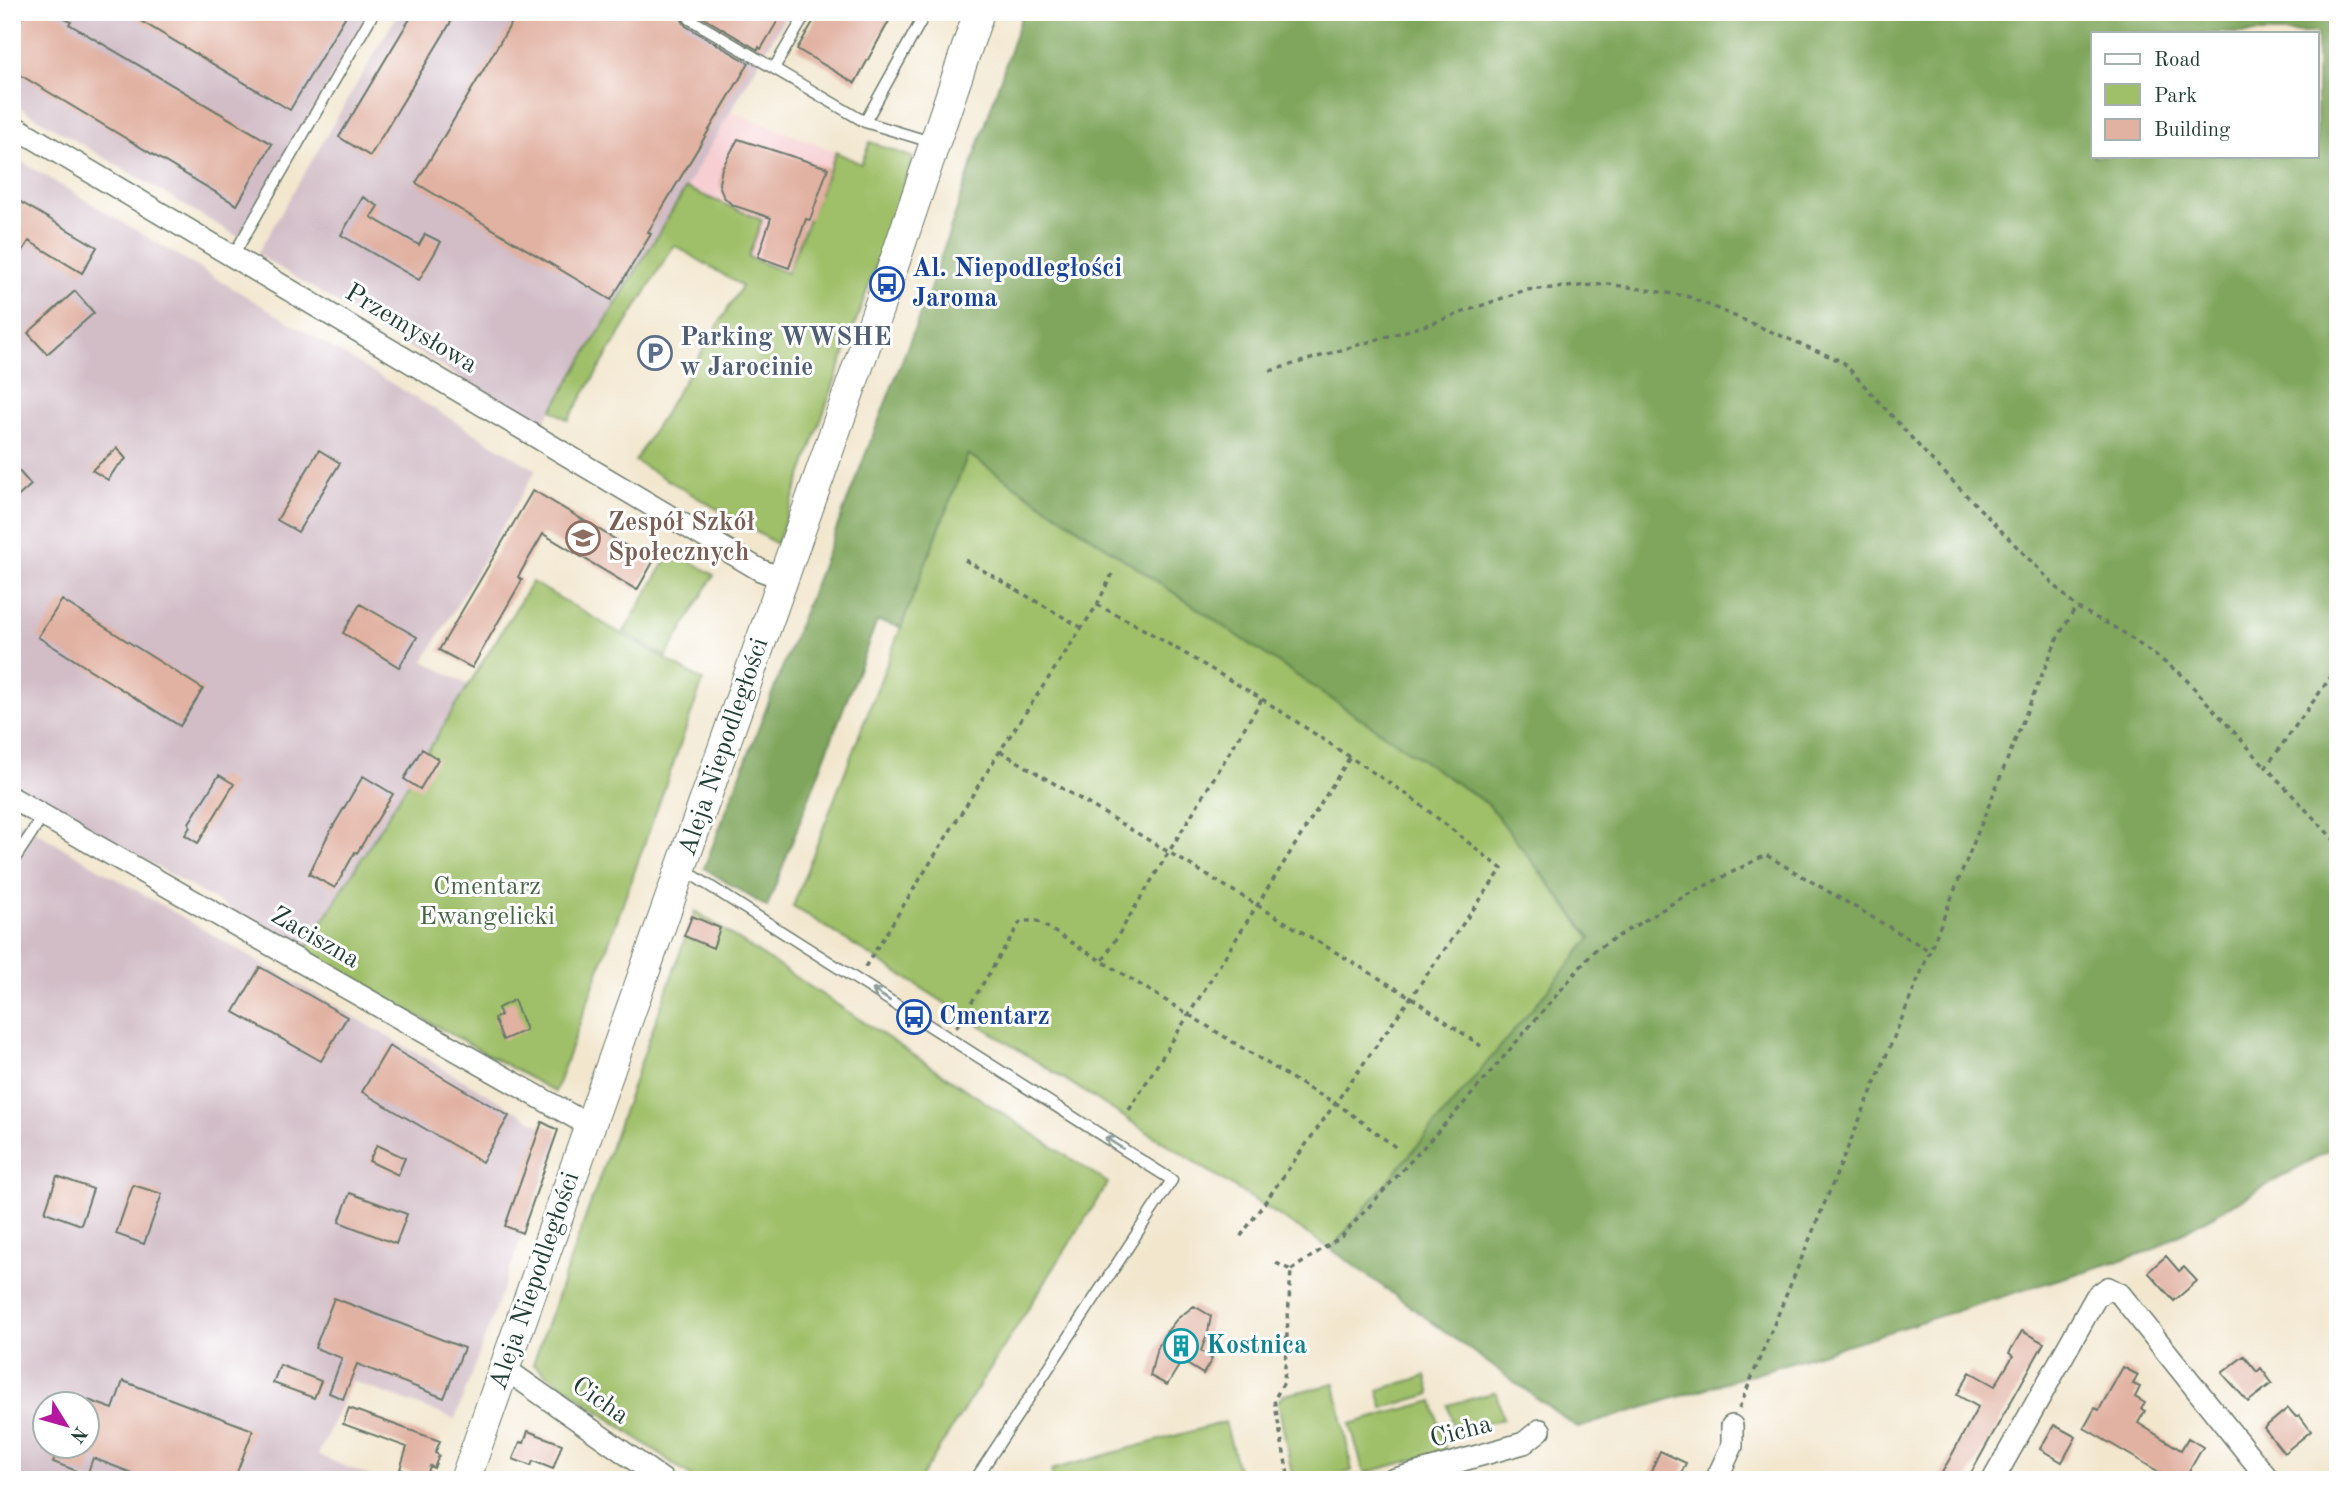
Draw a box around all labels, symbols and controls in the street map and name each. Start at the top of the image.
legend [2091,32,2318,158]
text: Road [2154,50,2201,71]
text: Park [2154,86,2197,107]
text: Building [2154,120,2231,141]
place label: Al. Niepodległości Jaroma [912,256,1122,312]
bus stop icon: Al. Niepodległości Jaroma [868,265,906,303]
street label: Przemysłowa [340,279,482,379]
place label: Parking WWSHE w Jarocinie [680,325,891,381]
parking icon: Parking WWSHE w Jarocinie [636,334,674,372]
place label: Zespół Szkół Społecznych [608,510,755,566]
school or university icon: Zespół Szkół Społecznych [564,519,602,557]
street label: Aleja Niepodległości [674,635,774,859]
park label: Cmentarz Ewangelicki [419,874,555,930]
street label: Zaciszna [266,902,364,974]
one-way arrow [872,988,891,1003]
bus stop icon: Cmentarz [895,998,933,1036]
place label: Cmentarz [939,1004,1050,1030]
one-way arrow [1105,1136,1125,1150]
street label: Aleja Niepodległości [485,1169,585,1393]
building icon: Kostnica [1162,1327,1200,1365]
place label: Kostnica [1206,1333,1307,1359]
street label: Cicha [567,1372,633,1430]
north arrow [32,1390,102,1460]
street label: Cicha [1427,1411,1495,1453]
text: N [65,1422,90,1446]

